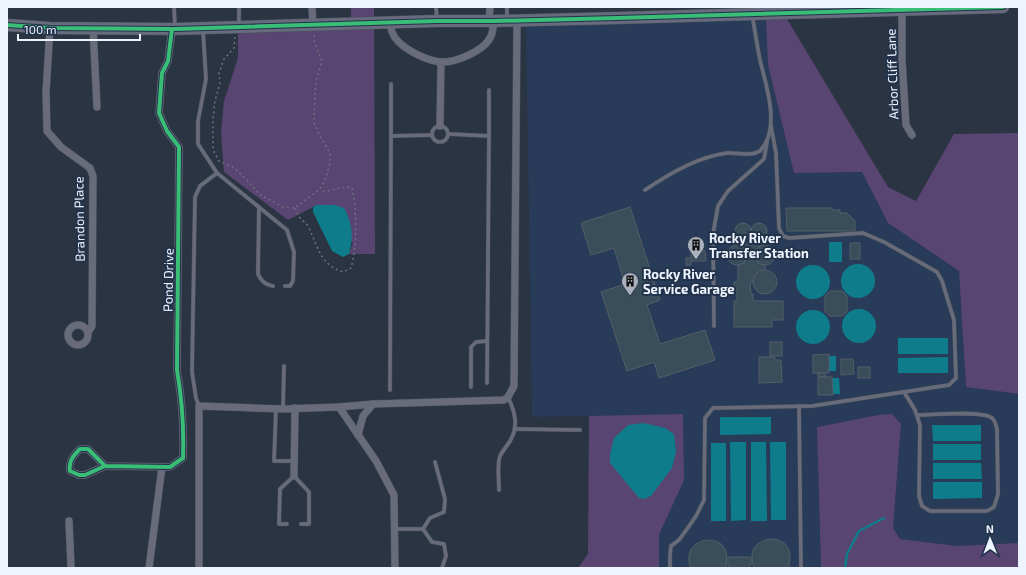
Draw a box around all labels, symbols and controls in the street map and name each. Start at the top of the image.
scale bar [18,16,140,42]
text: 100 m [24,22,56,36]
street label: Arbor Cliff Lane [882,28,902,120]
street label: Brandon Place [70,176,88,262]
place label: Rocky River Transfer Station [709,230,809,261]
building icon: Rocky River Transfer Station [686,235,706,260]
street label: Pond Drive [159,248,177,312]
place label: Rocky River Service Garage [643,266,735,297]
building icon: Rocky River Service Garage [620,271,640,296]
north arrow [970,519,1010,559]
text: N [986,522,994,535]

